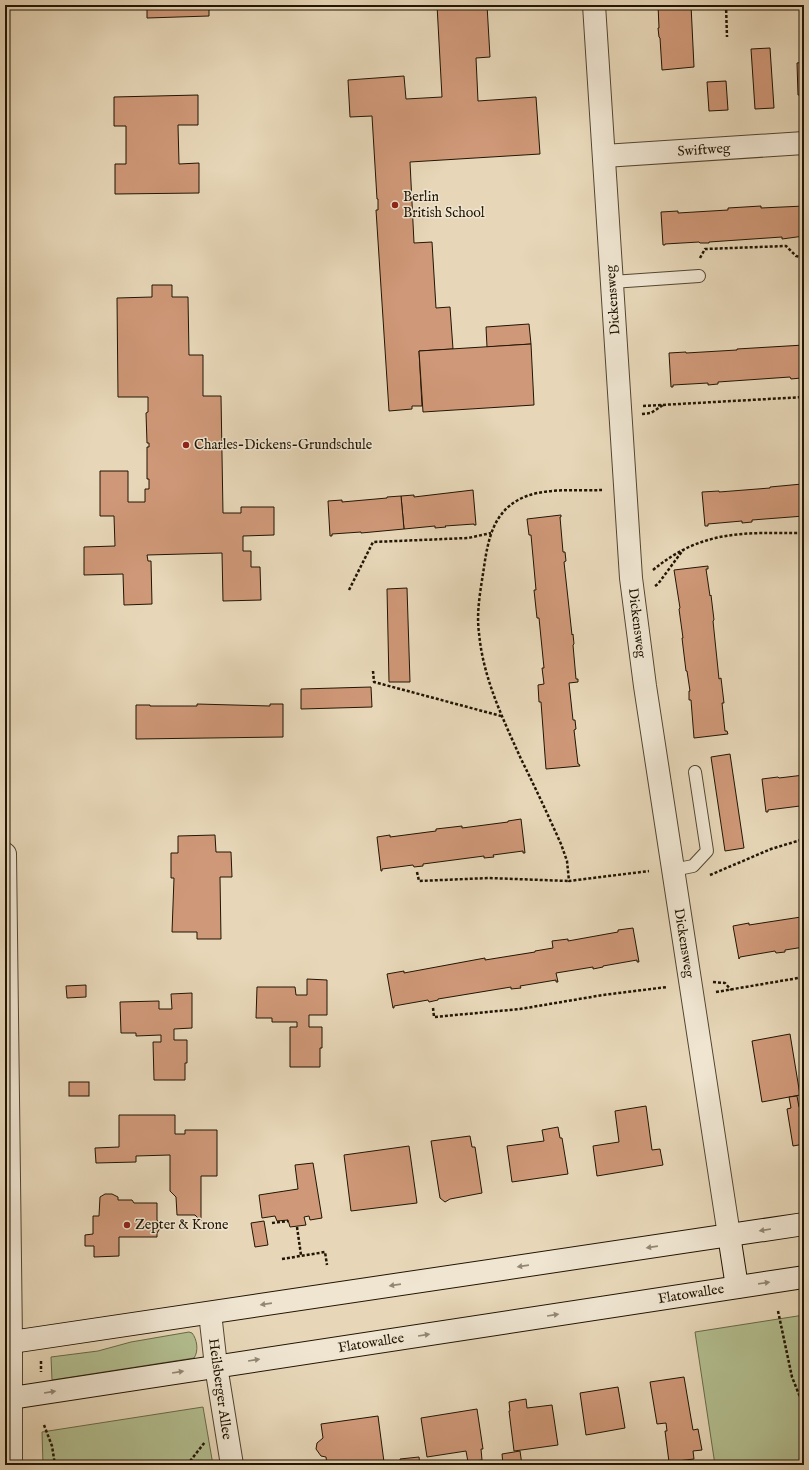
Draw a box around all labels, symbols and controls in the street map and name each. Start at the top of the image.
street label: Swiftweg [677,139,731,161]
place label: Berlin British School [403,188,485,222]
marker: Berlin British School [390,200,400,210]
street label: Dickensweg [602,264,624,336]
place label: Charles-Dickens-Grundschule [194,436,373,454]
marker: Charles-Dickens-Grundschule [181,440,191,450]
street label: Dickensweg [624,587,650,659]
street label: Dickensweg [670,907,698,980]
place label: Zepter & Krone [135,1216,229,1234]
marker: Zepter & Krone [122,1220,132,1230]
one-way arrow [759,1227,772,1233]
one-way arrow [646,1244,658,1250]
one-way arrow [517,1263,529,1269]
street label: Flatowallee [657,1280,726,1308]
one-way arrow [758,1280,770,1286]
one-way arrow [389,1282,401,1288]
one-way arrow [260,1301,272,1307]
one-way arrow [547,1312,559,1318]
street label: Flatowallee [337,1329,406,1357]
one-way arrow [418,1331,430,1337]
street label: Heilsberger Allee [204,1337,236,1441]
one-way arrow [248,1357,260,1363]
one-way arrow [172,1369,185,1375]
one-way arrow [44,1389,56,1395]

